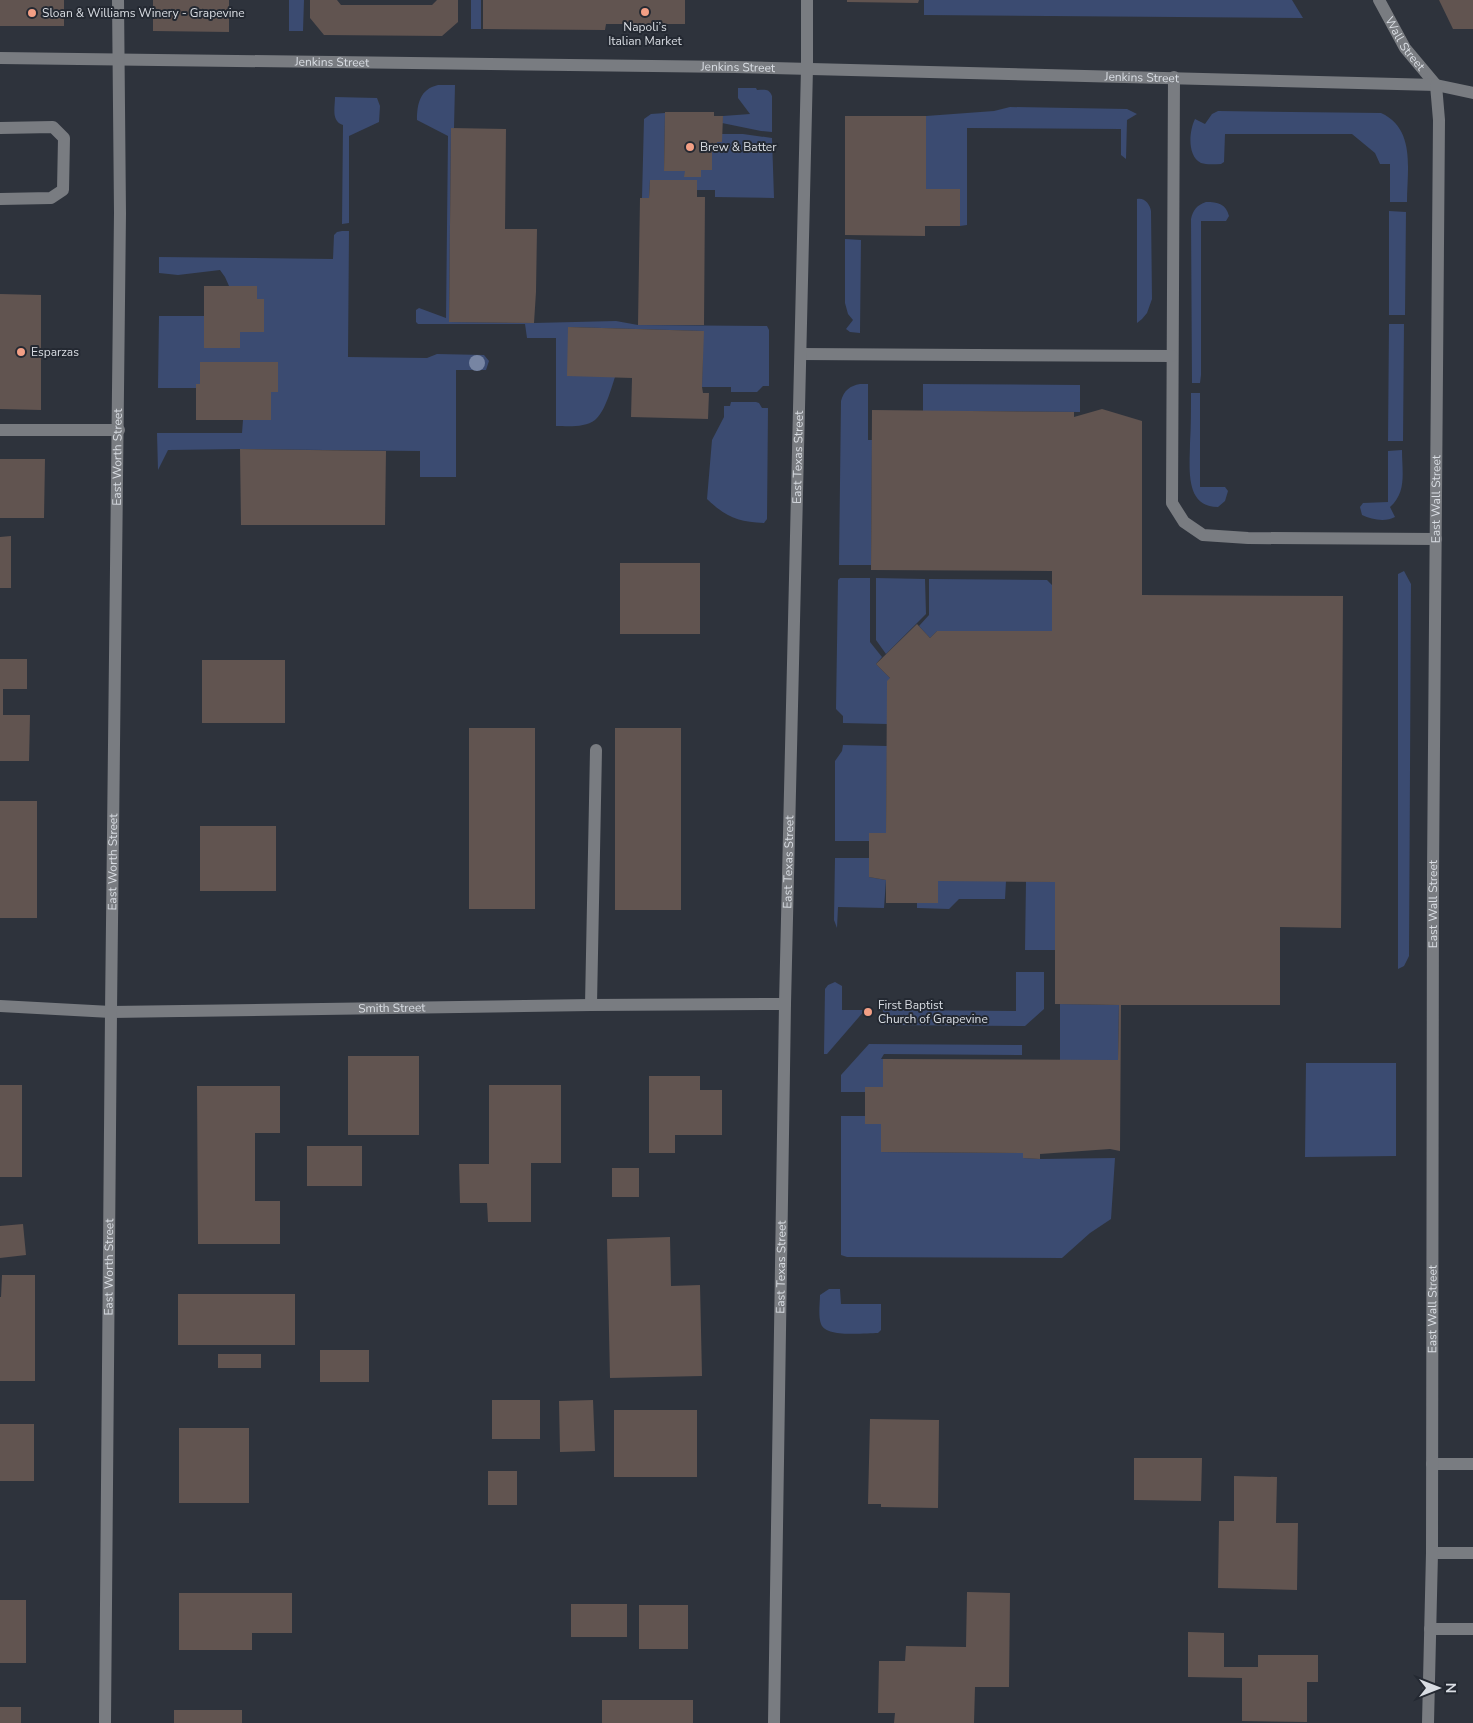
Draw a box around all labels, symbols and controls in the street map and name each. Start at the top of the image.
place label: Sloan & Williams Winery - Grapevine [42,5,245,21]
marker: Napoli’s Italian Market [639,6,651,18]
marker: Sloan & Williams Winery - Grapevine [26,7,38,19]
street label: Wall Street [1382,14,1429,75]
place label: Napoli’s Italian Market [608,19,683,49]
street label: Jenkins Street [294,54,370,71]
street label: Jenkins Street [700,59,776,76]
street label: Jenkins Street [1103,68,1180,86]
place label: Brew & Batter [700,139,777,155]
marker: Brew & Batter [684,141,696,153]
place label: Esparzas [31,344,79,360]
marker: Esparzas [15,346,27,358]
street label: East Worth Street [109,408,126,506]
street label: East Texas Street [789,410,807,504]
street label: East Wall Street [1428,454,1444,543]
street label: East Worth Street [104,813,121,911]
street label: East Texas Street [779,815,797,909]
street label: East Wall Street [1425,859,1441,948]
place label: First Baptist Church of Grapevine [878,997,988,1027]
street label: Smith Street [358,999,426,1016]
marker: First Baptist Church of Grapevine [862,1006,874,1018]
street label: East Worth Street [100,1218,117,1316]
street label: East Texas Street [772,1220,790,1314]
street label: East Wall Street [1424,1264,1440,1353]
north arrow [1413,1663,1463,1713]
text: N [1441,1683,1460,1693]

